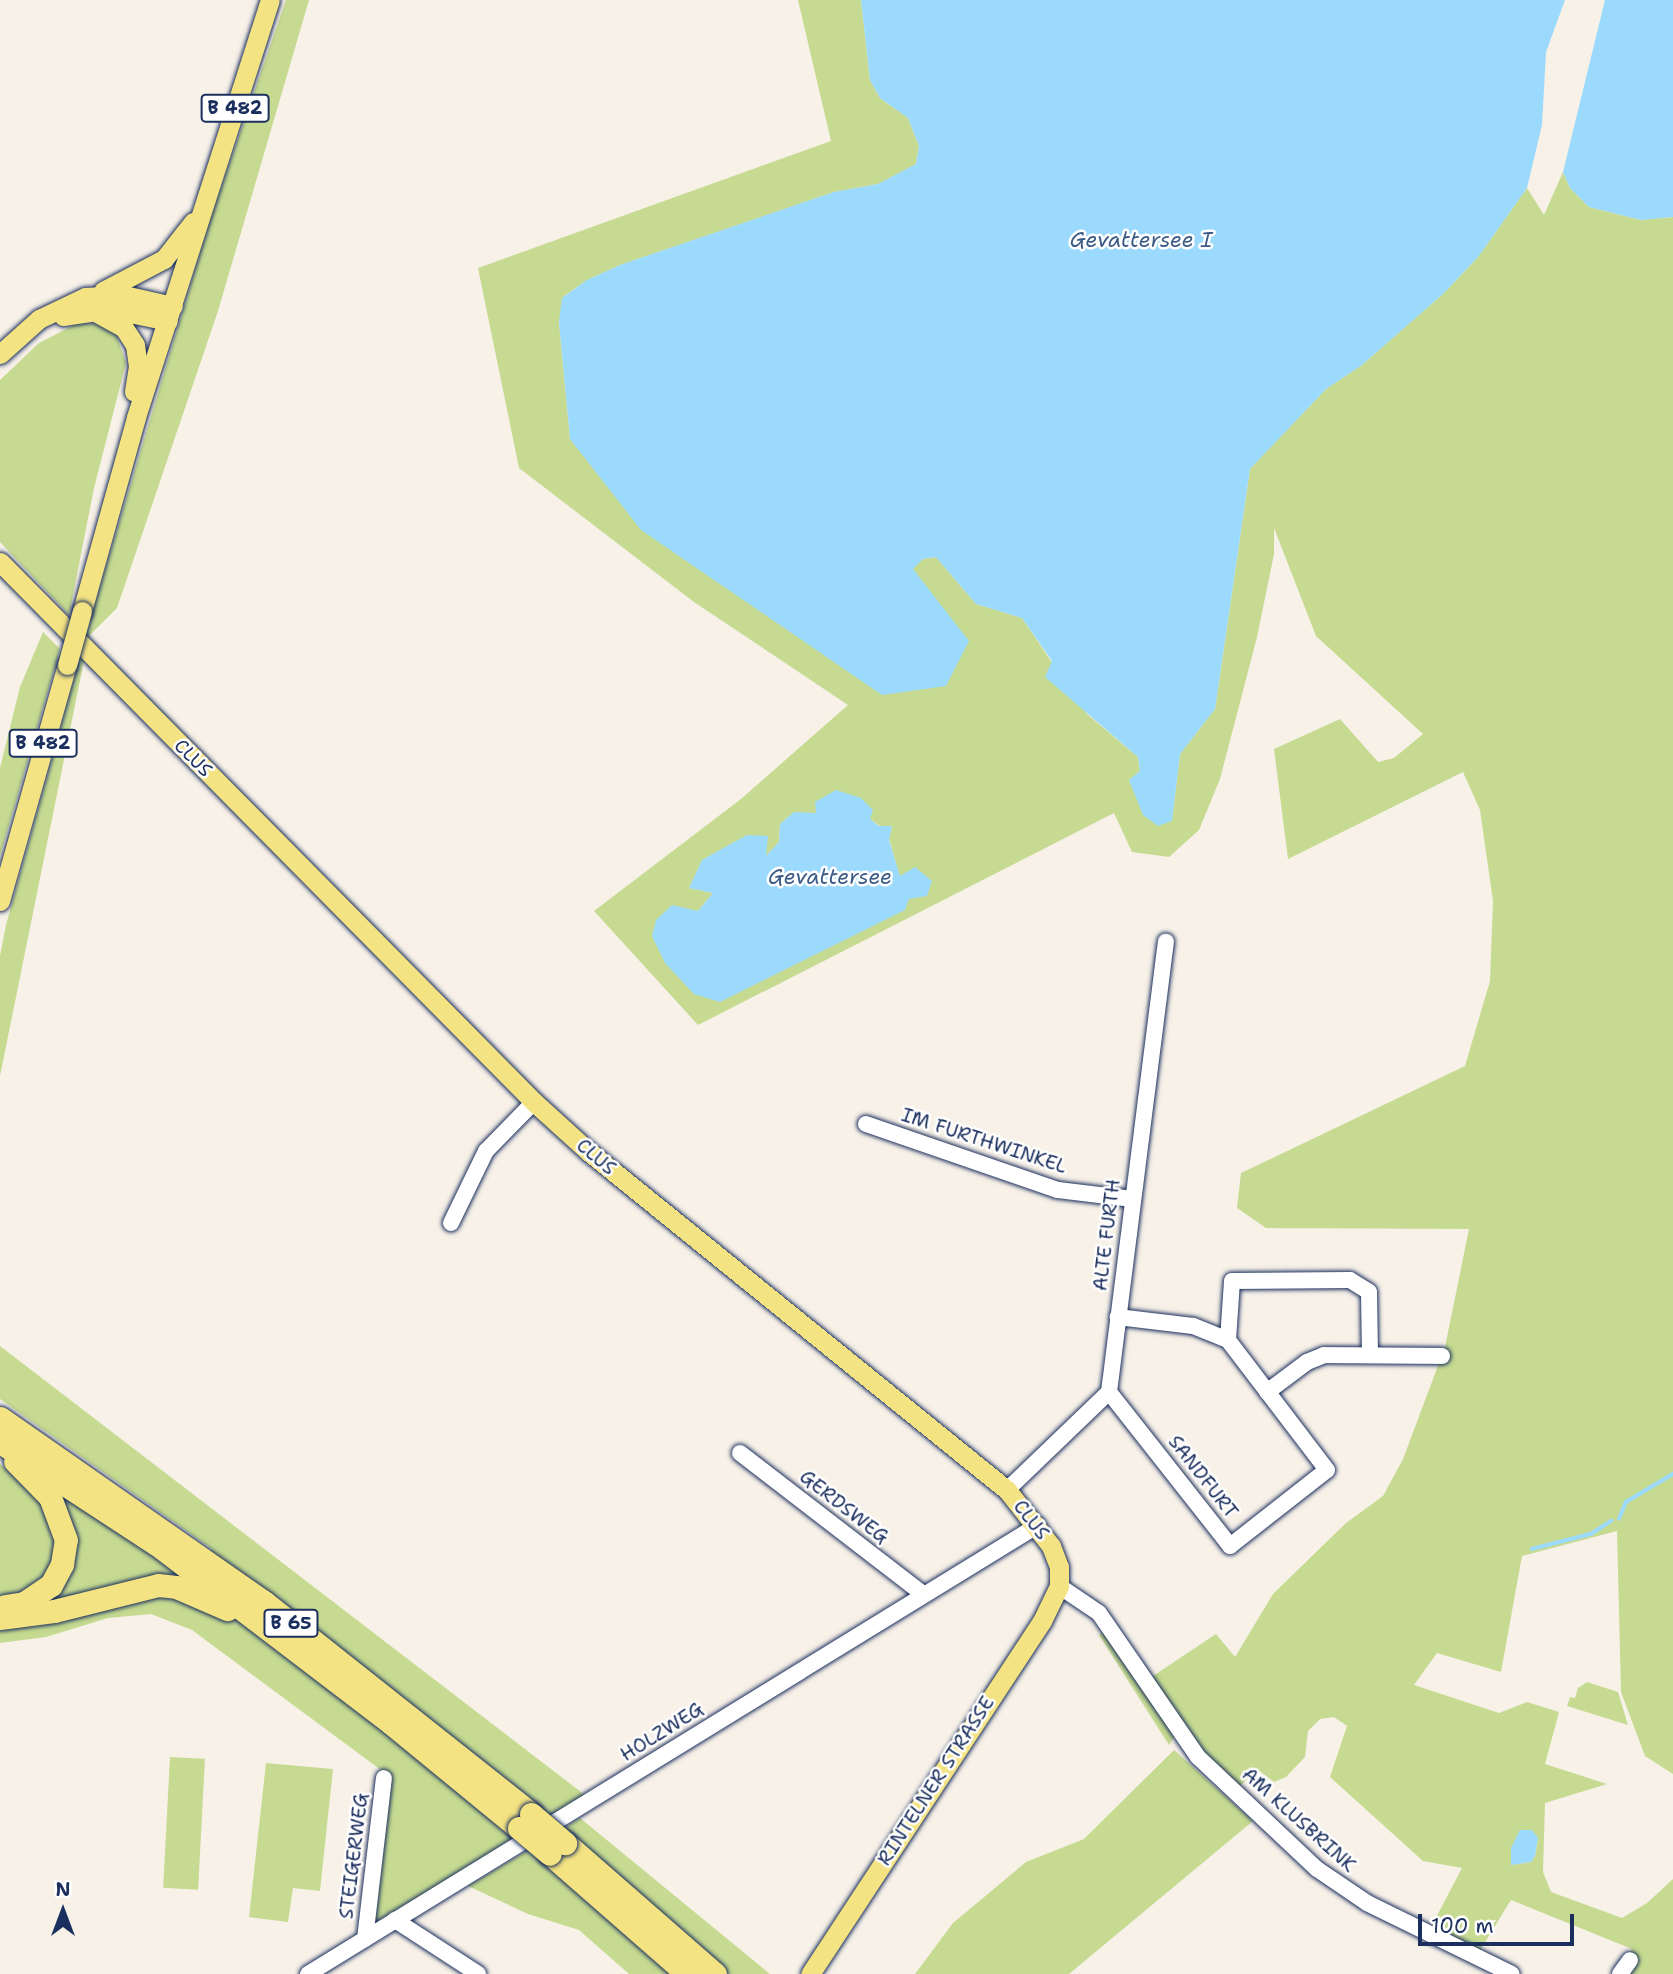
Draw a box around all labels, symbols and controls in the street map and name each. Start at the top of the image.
road number: B 482 [200,94,270,122]
water label: Gevattersee I [1070,227,1212,253]
road number: B 482 [8,728,78,758]
street label: CLUS [169,734,217,782]
water label: Gevattersee [768,864,892,890]
street label: IM FURTHWINKEL [898,1104,1070,1178]
street label: CLUS [572,1134,620,1180]
street label: ALTE FURTH [1089,1178,1125,1292]
street label: SANDFURT [1163,1431,1243,1523]
street label: GERDSWEG [795,1465,893,1549]
street label: CLUS [1008,1496,1054,1544]
road number: B 65 [263,1608,319,1638]
street label: RINTELNER STRASSE [873,1692,999,1870]
street label: HOLZWEG [616,1698,708,1766]
street label: AM KLUSBRINK [1237,1763,1361,1877]
street label: STEIGERWEG [335,1792,373,1920]
north arrow [28,1876,98,1946]
text: N [55,1877,71,1902]
scale bar [1421,1900,1577,1944]
text: 100 m [1431,1912,1494,1940]

